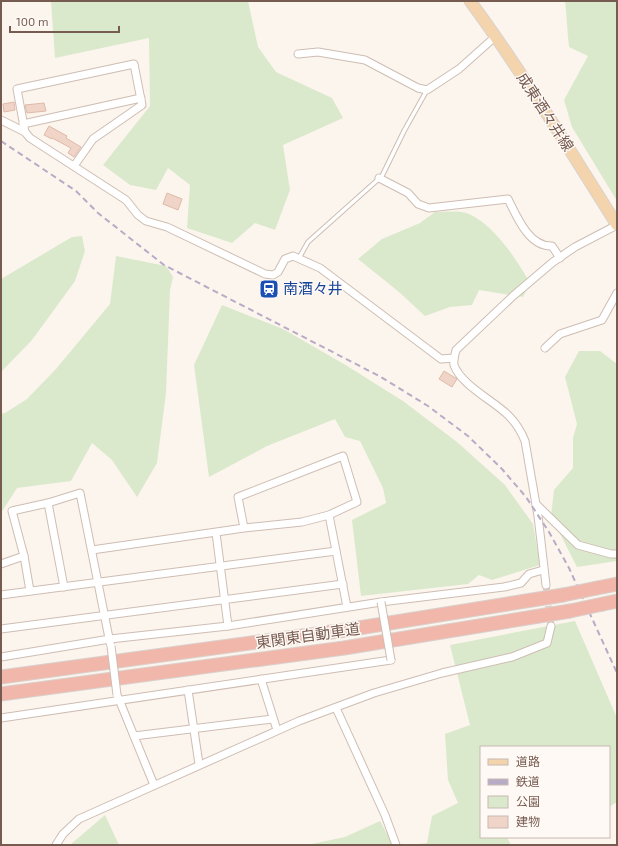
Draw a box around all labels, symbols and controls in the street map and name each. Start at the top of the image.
scale bar [10,8,119,34]
text: 100 m [16,14,48,28]
street label: 成東酒々井線 [514,69,578,154]
station icon: 南酒々井 [258,278,280,300]
place label: 南酒々井 [283,279,343,297]
street label: 東関東自動車道 [255,619,361,651]
legend [480,746,610,838]
text: 道路 [516,754,540,768]
text: 鉄道 [516,774,540,788]
text: 公園 [516,794,540,808]
text: 建物 [516,814,540,828]

